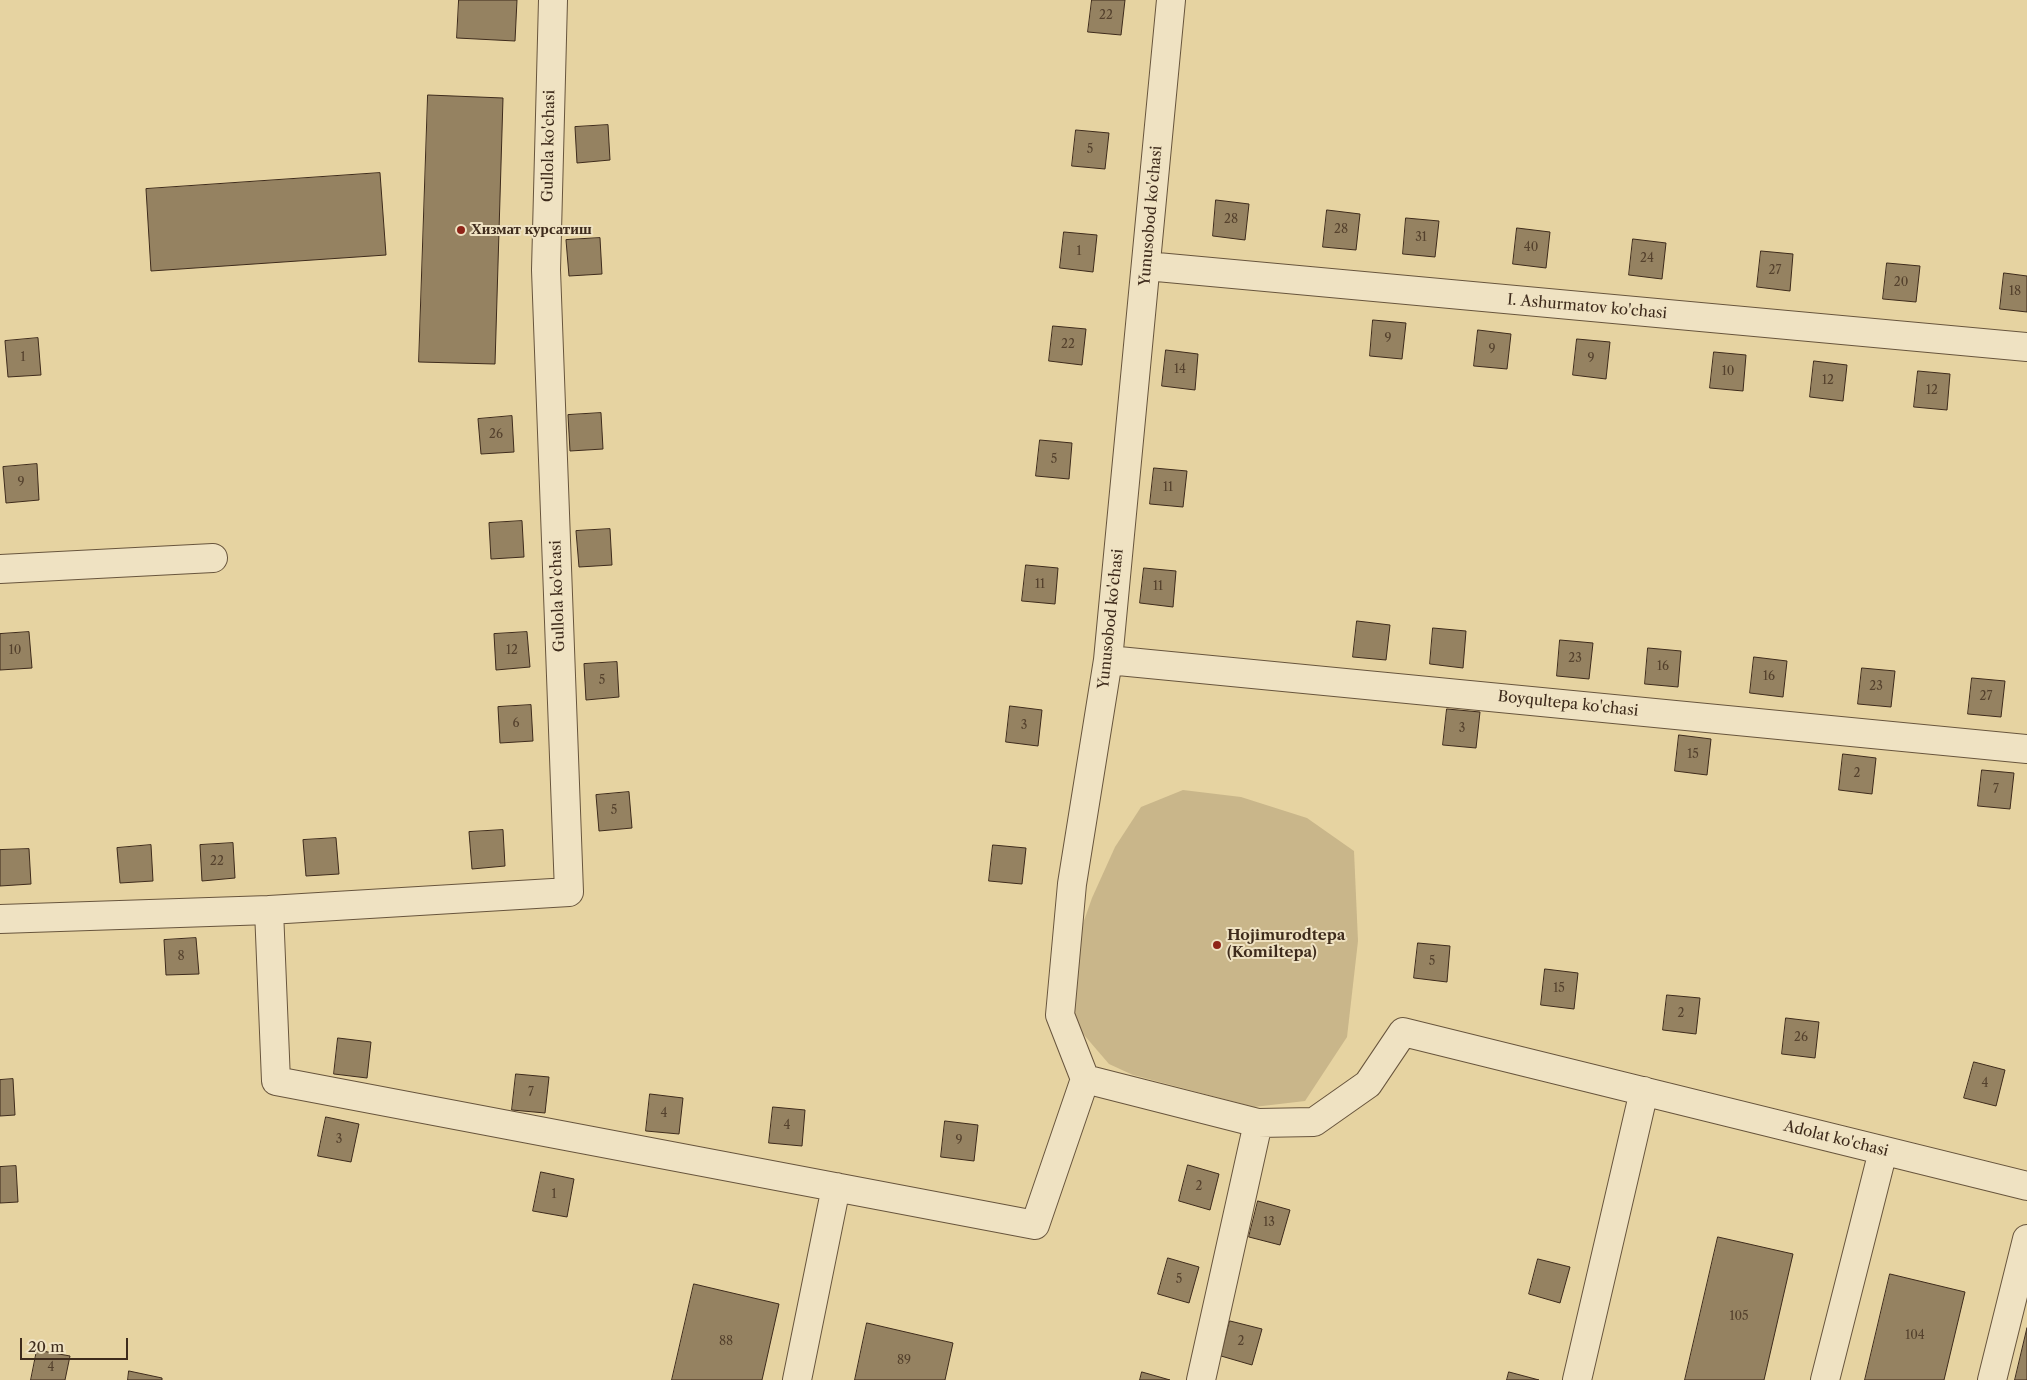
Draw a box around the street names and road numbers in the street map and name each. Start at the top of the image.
street label: Gullola ko'chasi [539,90,559,202]
street label: Yunusobod ko'chasi [1136,145,1166,287]
street label: I. Ashurmatov ko'chasi [1506,291,1668,323]
street label: Gullola ko'chasi [547,540,569,652]
street label: Yunusobod ko'chasi [1095,548,1127,690]
street label: Boyqultepa ko'chasi [1497,688,1639,720]
street label: Adolat ko'chasi [1782,1117,1890,1161]

